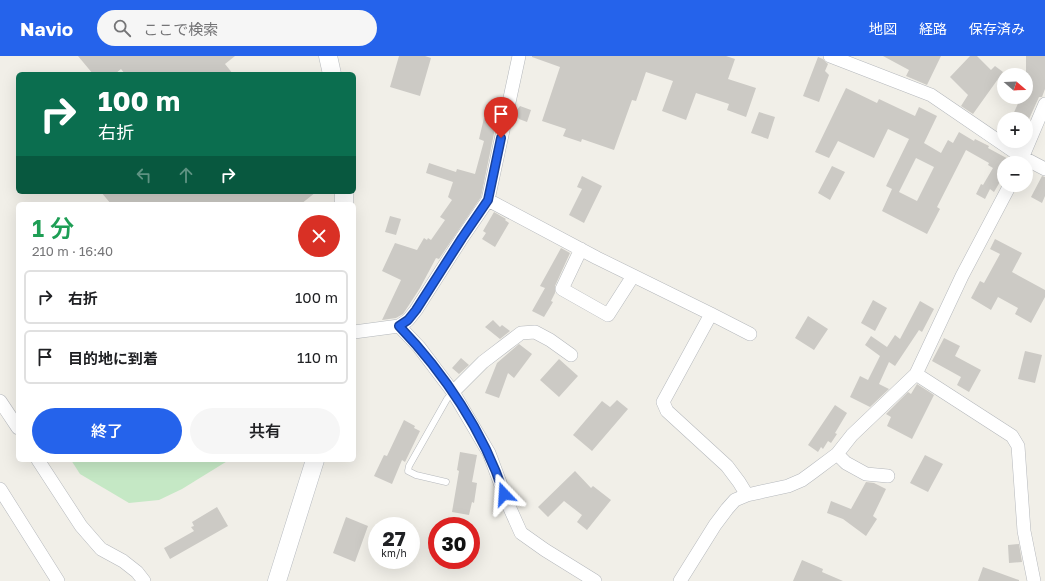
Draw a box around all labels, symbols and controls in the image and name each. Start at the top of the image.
search box [97,10,377,46]
text: Navio [20,17,73,40]
icon: search [111,17,133,39]
text: ここで検索 [143,20,218,38]
text: 地図 [869,20,897,37]
text: 経路 [919,20,947,37]
text: 保存済み [969,20,1025,37]
north arrow [997,68,1033,104]
map controls [997,68,1033,192]
text: 100 m [98,84,180,117]
icon: right [32,88,84,140]
pin [484,97,518,138]
icon: arrive [490,103,512,125]
button: + [997,112,1033,148]
text: 右折 [98,121,134,143]
button: − [997,156,1033,192]
icon: left [133,164,155,186]
icon: ahead [175,164,197,186]
icon: right [217,164,239,186]
text: 1 分 [32,213,74,242]
button: close [298,215,340,257]
text: 210 m · 16:40 [32,243,113,259]
icon: right [34,286,56,308]
text: 100 m [295,288,338,306]
text: 右折 [68,289,98,307]
icon: arrive [34,346,56,368]
text: 110 m [297,348,338,366]
text: 目的地に到着 [68,349,158,367]
button: 終了 [32,408,182,454]
button: 共有 [190,408,340,454]
position arrow [483,473,525,515]
speed limit sign: 30 [428,517,480,569]
text: 27 [382,526,406,550]
text: km/h [381,547,407,559]

